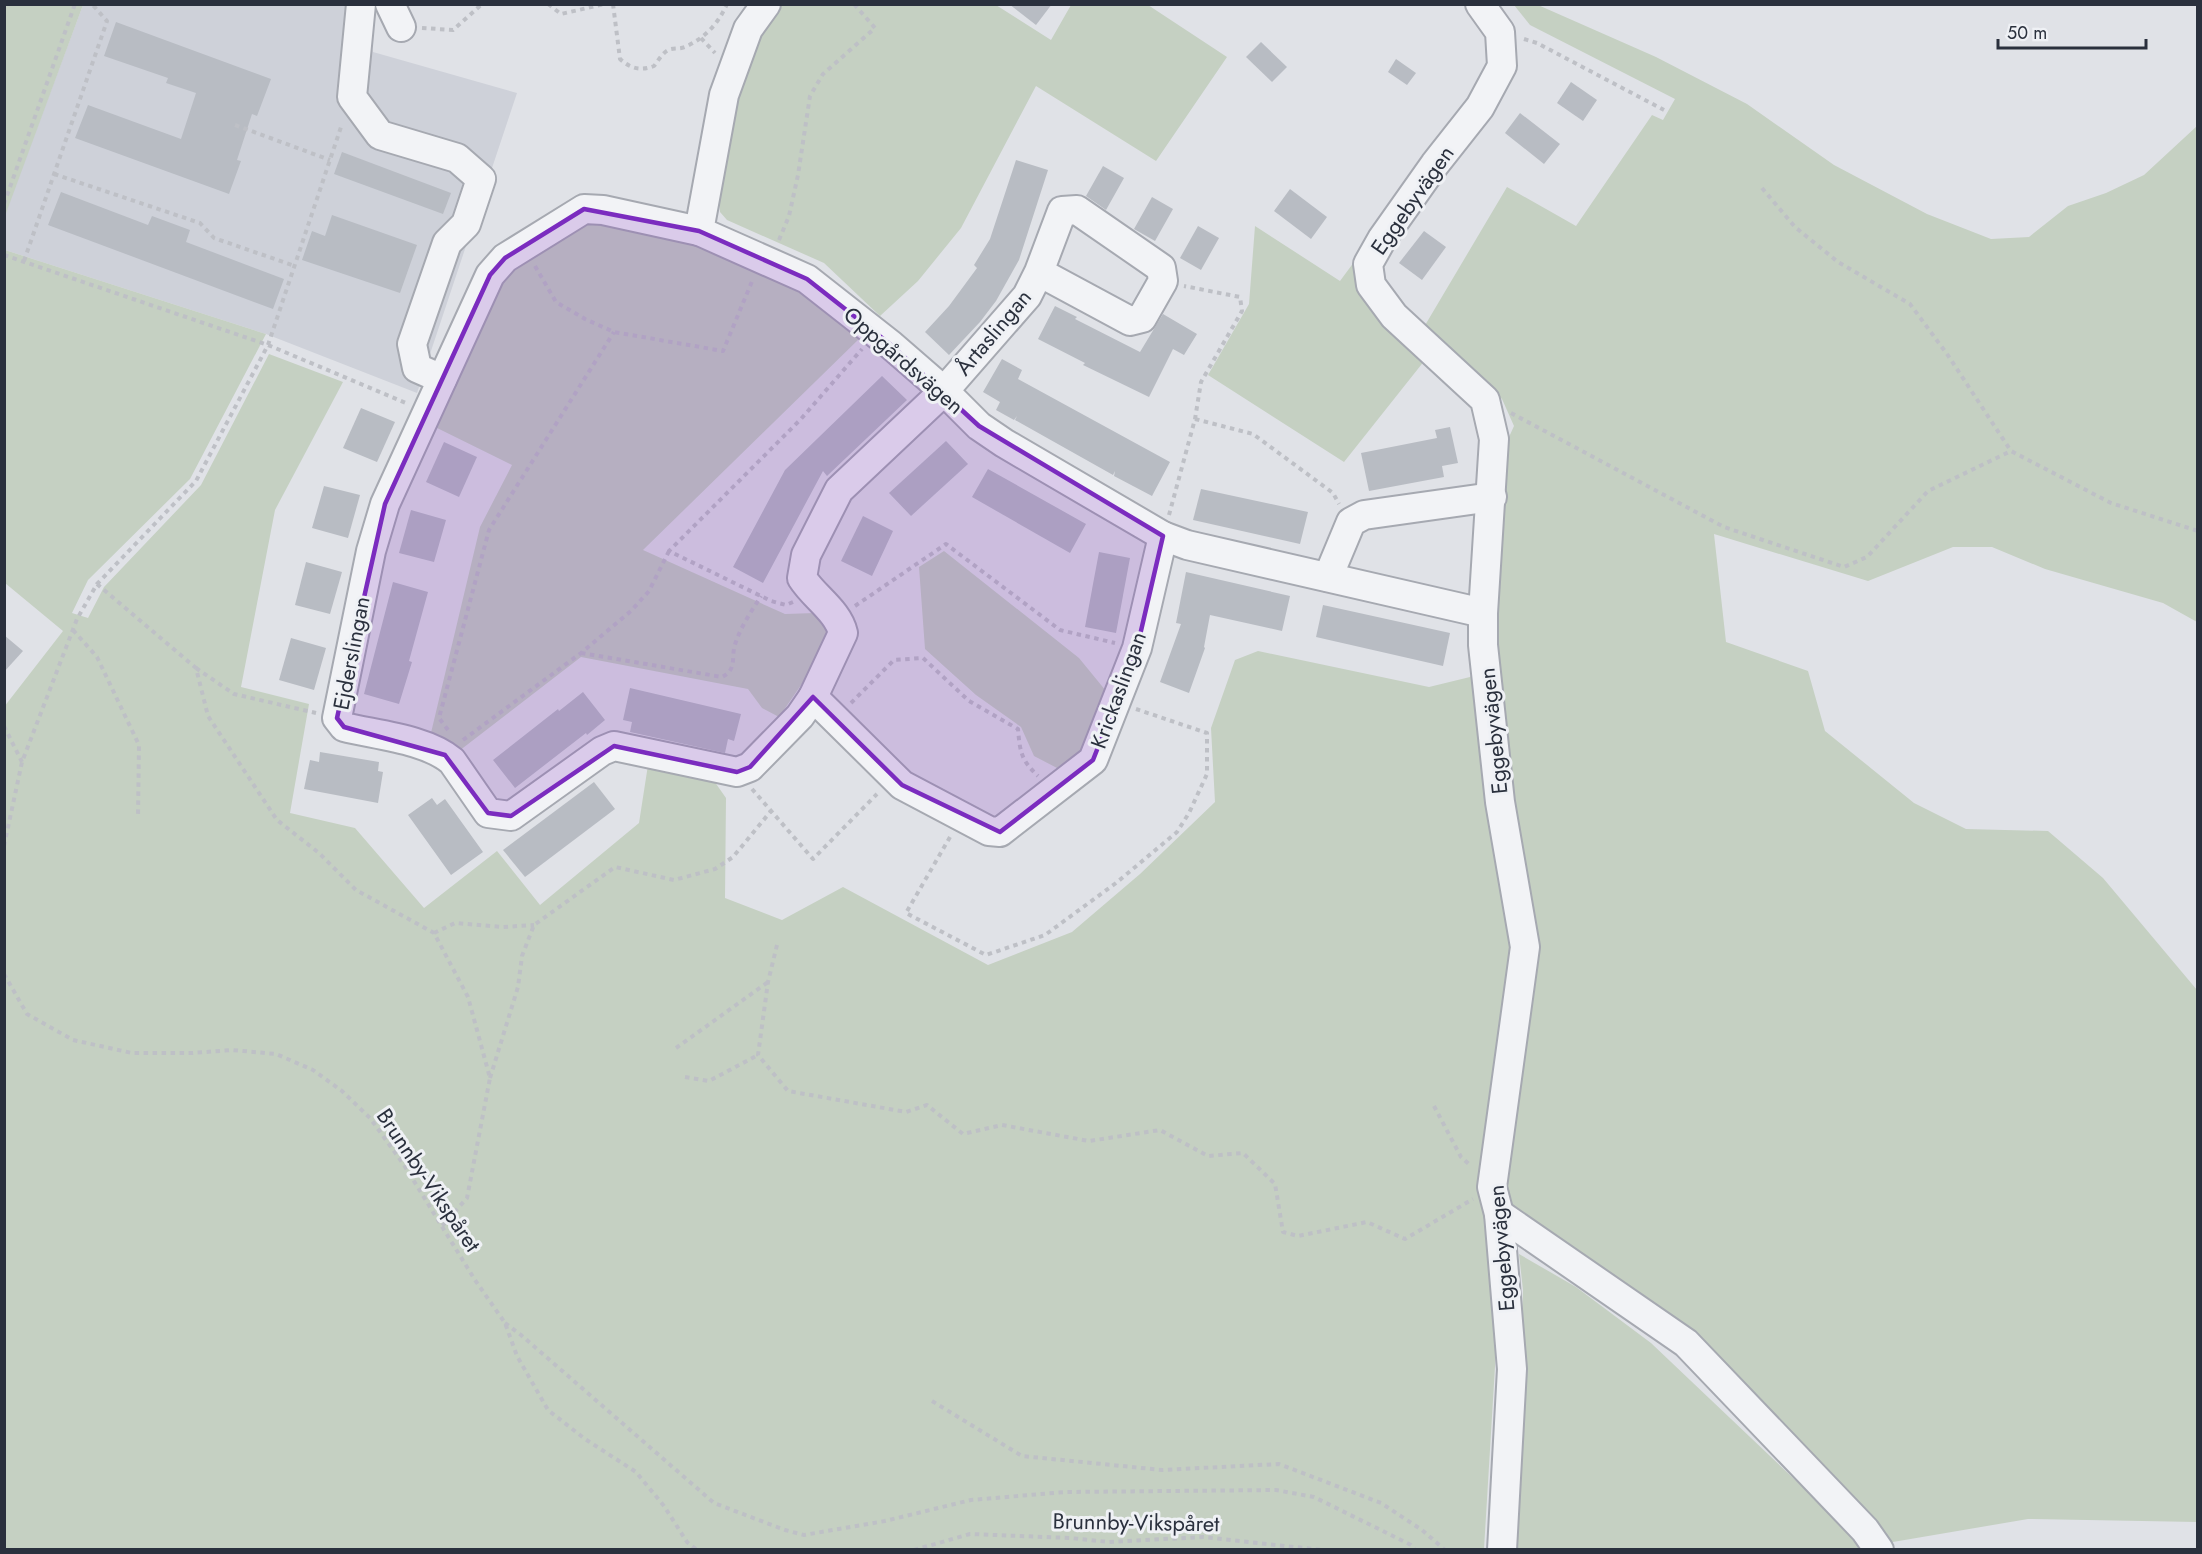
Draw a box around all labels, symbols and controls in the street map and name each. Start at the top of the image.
scale bar [1998,12,2146,50]
text: 50 m [2007,20,2047,46]
street label: Eggebyvägen [1363,139,1461,261]
street label: Årtaslingan [947,282,1039,382]
street label: Oppgårdsvägen [837,299,971,421]
street label: Ejderslingan [324,594,378,712]
street label: Krickaslingan [1082,627,1154,753]
street label: Eggebyvägen [1470,666,1516,796]
street label: Brunnby-Vikspåret [369,1102,489,1259]
street label: Eggebyvägen [1480,1183,1522,1313]
street label: Brunnby-Vikspåret [1052,1505,1220,1539]

